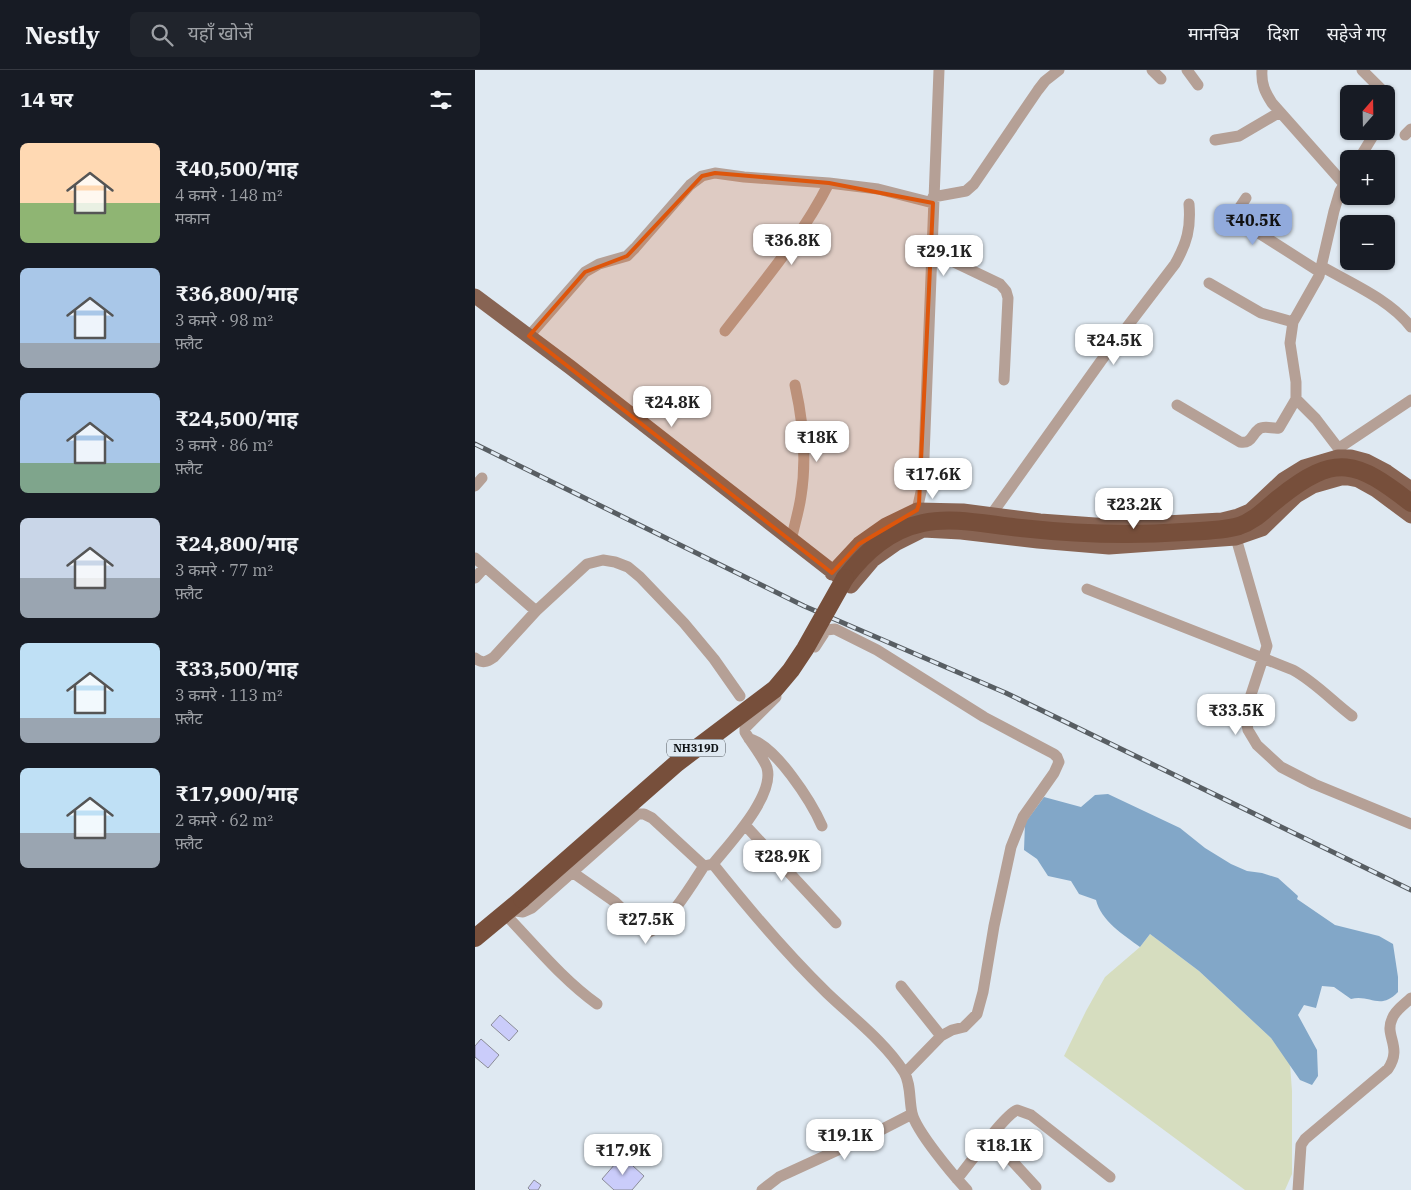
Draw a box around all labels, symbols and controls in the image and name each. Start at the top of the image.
search box [130,12,480,57]
text: Nestly [25,19,100,51]
icon: search [148,21,176,49]
text: यहाँ खोजें [188,21,253,45]
text: मानचित्र [1188,22,1240,45]
text: दिशा [1268,22,1299,45]
text: सहेजे गए [1327,22,1386,45]
text: 14 घर [20,85,73,113]
north arrow [1340,85,1395,140]
map controls [1340,85,1395,270]
icon: filters [427,86,455,114]
button: + [1340,150,1395,205]
text: ₹40,500/माह [175,154,298,182]
icon: home [60,163,120,223]
text: 4 कमरे · 148 m² [175,185,283,205]
pin: ₹40.5K [1212,204,1294,246]
text: मकान [175,208,210,228]
text: ₹40.5K [1225,210,1281,230]
button: − [1340,215,1395,270]
pin: ₹36.8K [751,224,833,266]
text: ₹36.8K [764,230,820,250]
pin: ₹29.1K [903,234,985,277]
text: ₹29.1K [916,241,972,261]
text: ₹36,800/माह [175,279,298,307]
icon: home [60,288,120,348]
text: 3 कमरे · 98 m² [175,310,273,330]
pin: ₹24.5K [1073,324,1155,366]
text: ₹24.5K [1086,330,1142,350]
text: फ़्लैट [175,333,203,353]
pin: ₹24.8K [631,386,713,428]
text: ₹24.8K [644,392,700,412]
text: ₹24,500/माह [175,404,298,432]
icon: home [60,413,120,473]
pin: ₹18K [787,420,847,463]
text: ₹18K [796,427,838,447]
text: 3 कमरे · 86 m² [175,435,273,455]
text: फ़्लैट [175,458,203,478]
pin: ₹17.6K [892,458,974,500]
text: ₹17.6K [905,464,961,484]
pin: ₹23.2K [1093,488,1175,530]
text: ₹23.2K [1106,494,1162,514]
text: ₹24,800/माह [175,529,298,557]
icon: home [60,538,120,598]
text: 3 कमरे · 77 m² [175,560,273,580]
text: फ़्लैट [175,583,203,603]
text: ₹33,500/माह [175,654,298,682]
icon: home [60,663,120,723]
text: 3 कमरे · 113 m² [175,685,283,705]
pin: ₹33.5K [1195,694,1277,736]
text: ₹33.5K [1208,700,1264,720]
text: फ़्लैट [175,708,203,728]
road number: NH319D [667,740,725,756]
text: ₹17,900/माह [175,779,298,807]
icon: home [60,788,120,848]
text: 2 कमरे · 62 m² [175,810,273,830]
text: फ़्लैट [175,833,203,853]
pin: ₹28.9K [741,840,823,882]
text: ₹28.9K [754,846,810,866]
pin: ₹27.5K [605,902,687,945]
text: ₹27.5K [618,909,674,929]
pin: ₹19.1K [804,1118,886,1161]
text: ₹19.1K [817,1125,873,1145]
pin: ₹18.1K [963,1128,1045,1171]
pin: ₹17.9K [582,1134,664,1176]
text: ₹18.1K [976,1135,1032,1155]
text: ₹17.9K [595,1140,651,1160]

